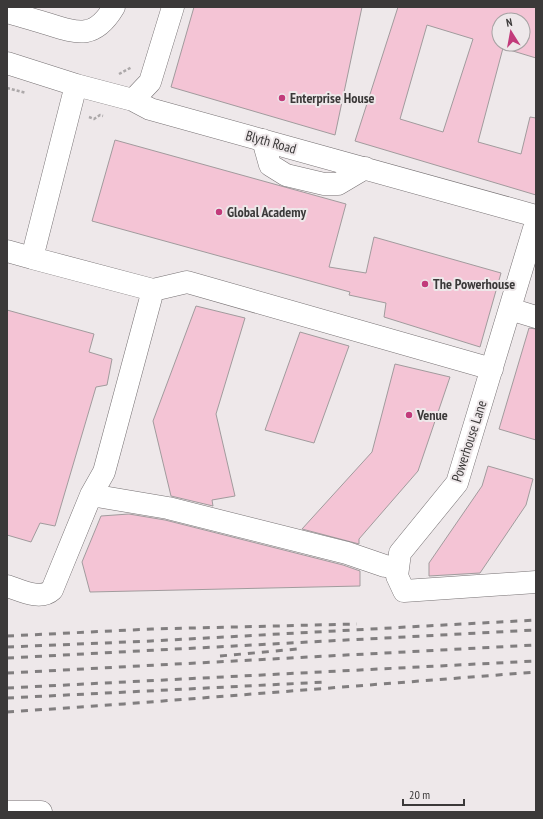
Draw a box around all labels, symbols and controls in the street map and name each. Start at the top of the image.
north arrow [491,12,531,52]
text: N [505,15,513,30]
place label: Enterprise House [290,89,375,107]
marker: Enterprise House [277,93,287,103]
street label: Blyth Road [244,126,298,158]
place label: Global Academy [227,203,306,221]
marker: Global Academy [214,207,224,217]
place label: The Powerhouse [433,275,515,293]
marker: The Powerhouse [420,279,430,289]
street label: Powerhouse Lane [447,398,491,484]
place label: Venue [416,406,448,424]
marker: Venue [404,410,414,420]
scale bar [403,781,464,807]
text: 20 m [409,787,430,802]

